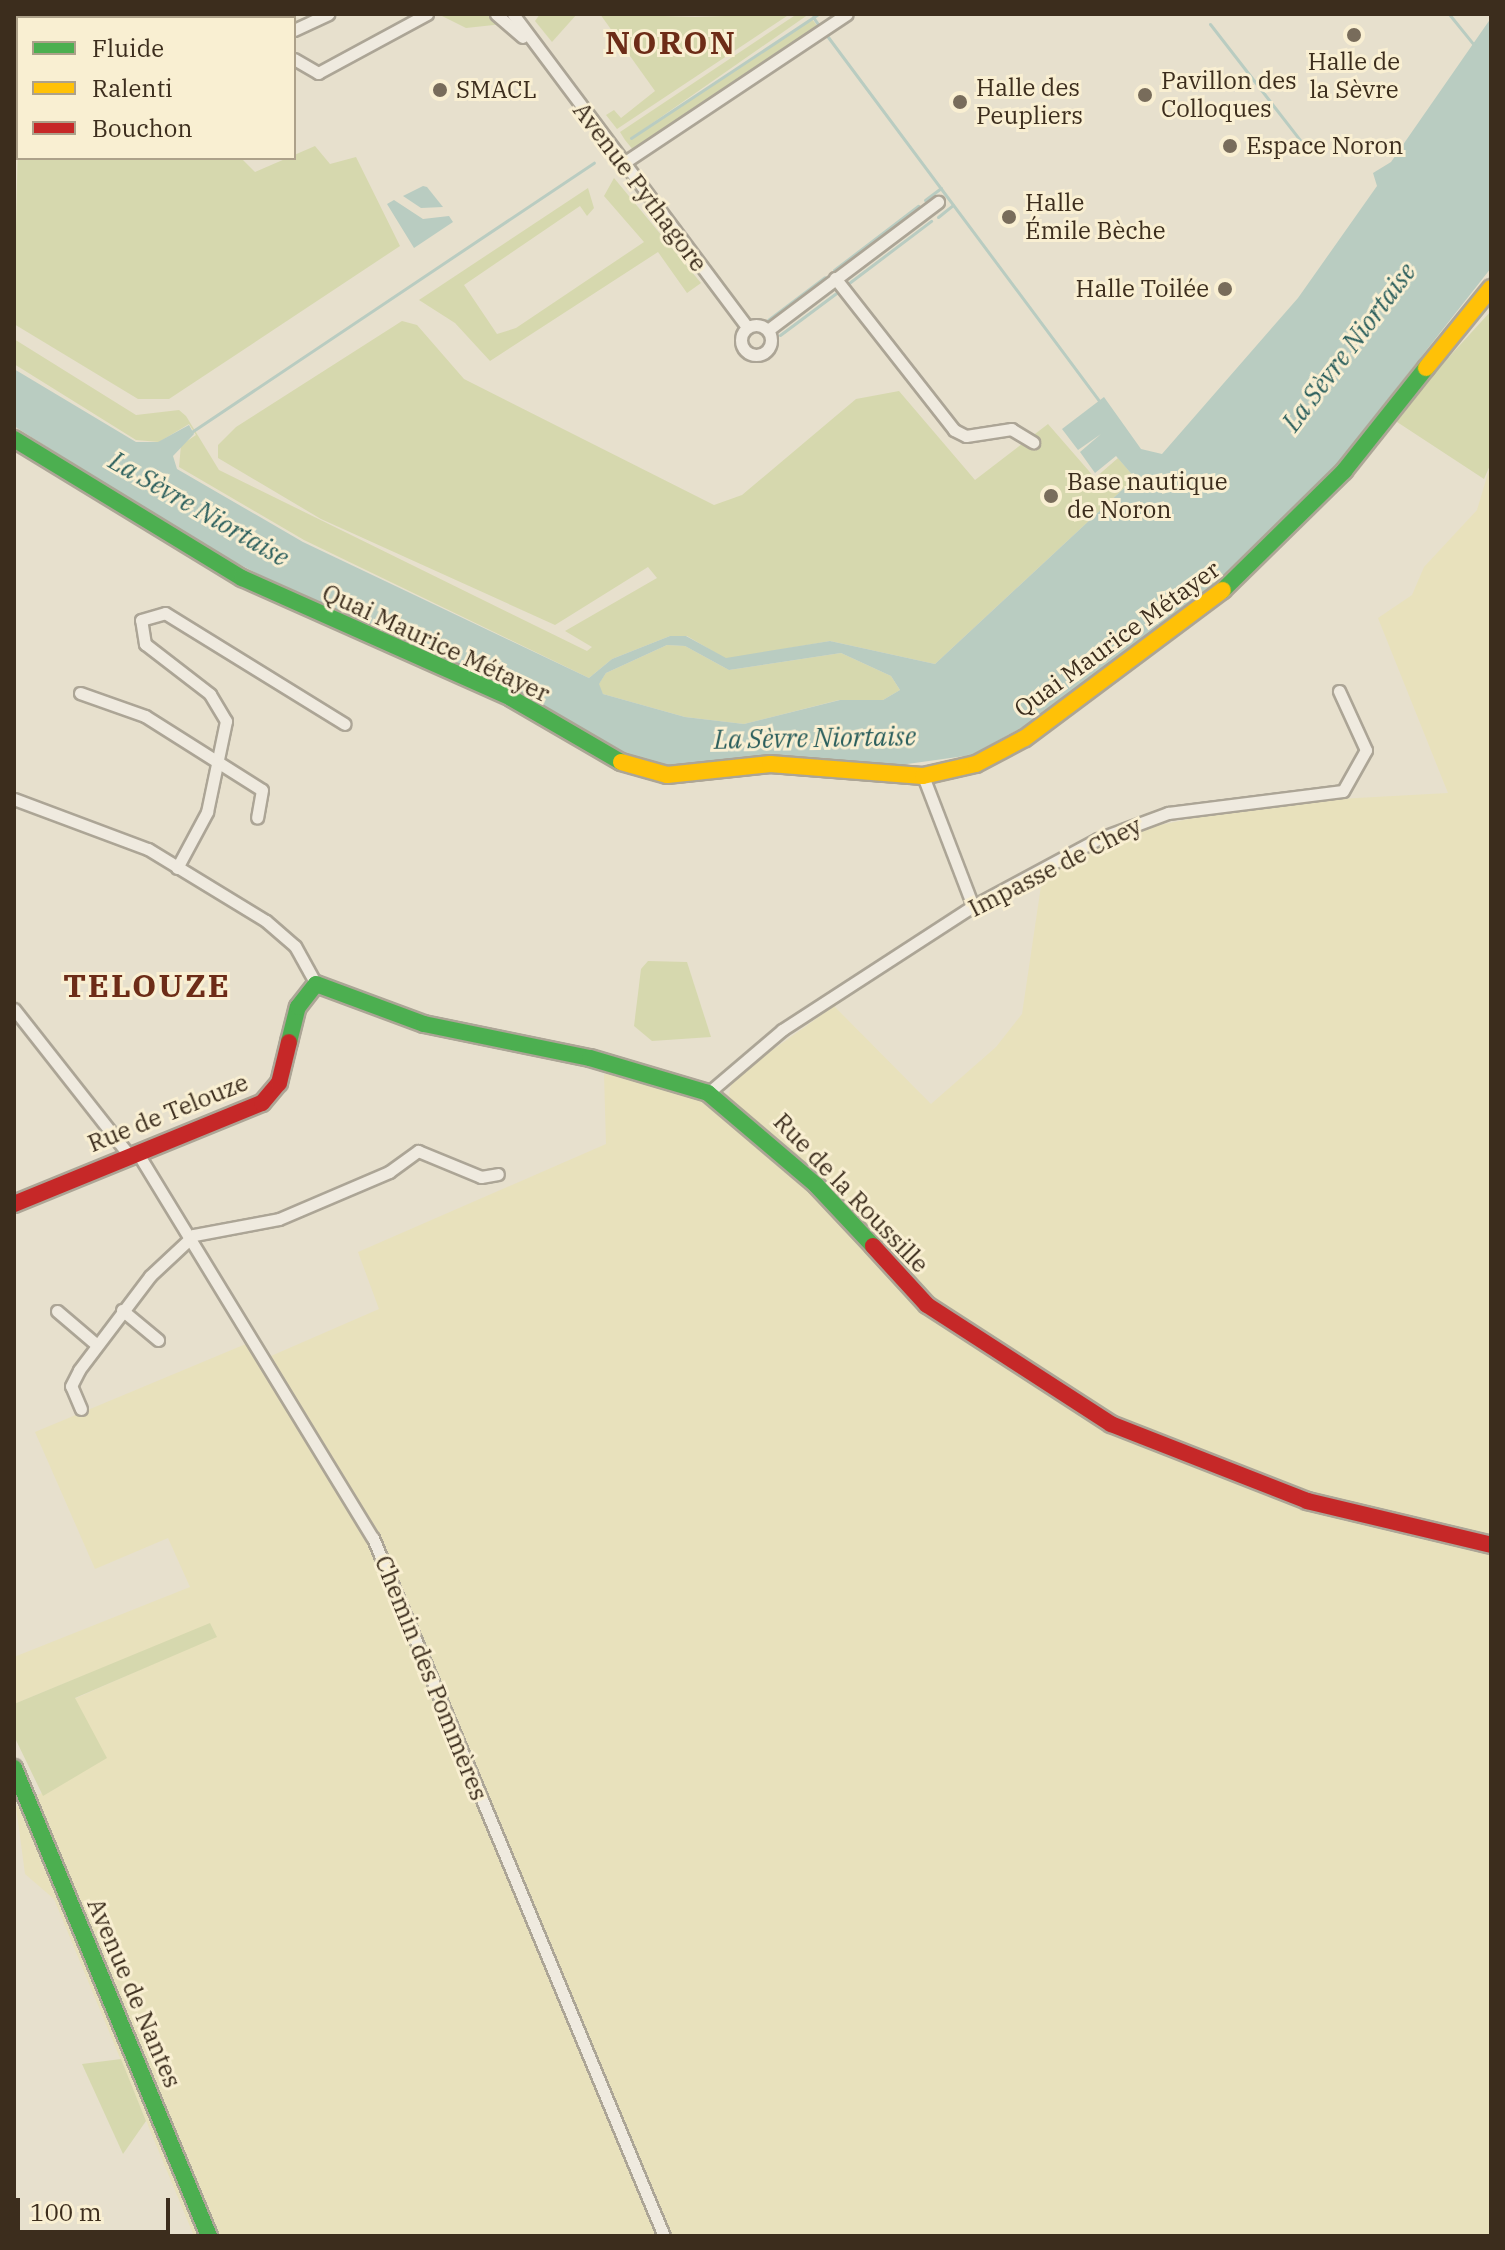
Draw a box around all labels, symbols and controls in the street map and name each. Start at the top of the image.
legend [16,16,296,160]
district label: NORON [605,23,737,61]
marker: Halle de la Sèvre [1345,26,1363,44]
text: Fluide [92,32,164,64]
place label: Halle de la Sèvre [1308,48,1400,104]
place label: Pavillon des Colloques [1161,67,1297,123]
text: Ralenti [92,72,173,104]
place label: Halle des Peupliers [976,74,1083,130]
place label: SMACL [456,76,537,104]
marker: SMACL [431,81,449,99]
marker: Pavillon des Colloques [1136,86,1154,104]
marker: Halle des Peupliers [951,93,969,111]
street label: Avenue Pythagore [567,97,713,277]
text: Bouchon [92,112,193,144]
place label: Espace Noron [1246,132,1403,160]
marker: Espace Noron [1221,137,1239,155]
place label: Halle Émile Bèche [1025,189,1166,245]
marker: Halle Émile Bèche [1000,208,1018,226]
water label: La Sèvre Niortaise [1276,257,1422,437]
place label: Halle Toilée [1076,275,1209,303]
marker: Halle Toilée [1216,280,1234,298]
water label: La Sèvre Niortaise [104,445,294,573]
place label: Base nautique de Noron [1067,468,1228,524]
marker: Base nautique de Noron [1042,487,1060,505]
street label: Quai Maurice Métayer [1009,555,1225,723]
street label: Quai Maurice Métayer [318,578,554,708]
water label: La Sèvre Niortaise [714,721,916,755]
street label: Impasse de Chey [964,811,1146,923]
district label: TELOUZE [63,966,231,1004]
street label: Rue de Telouze [84,1068,252,1158]
street label: Rue de la Roussille [768,1107,934,1279]
street label: Chemin des Pommères [369,1551,493,1805]
street label: Avenue de Nantes [81,1894,187,2092]
scale bar [20,2182,174,2232]
text: 100 m [30,2196,102,2228]

